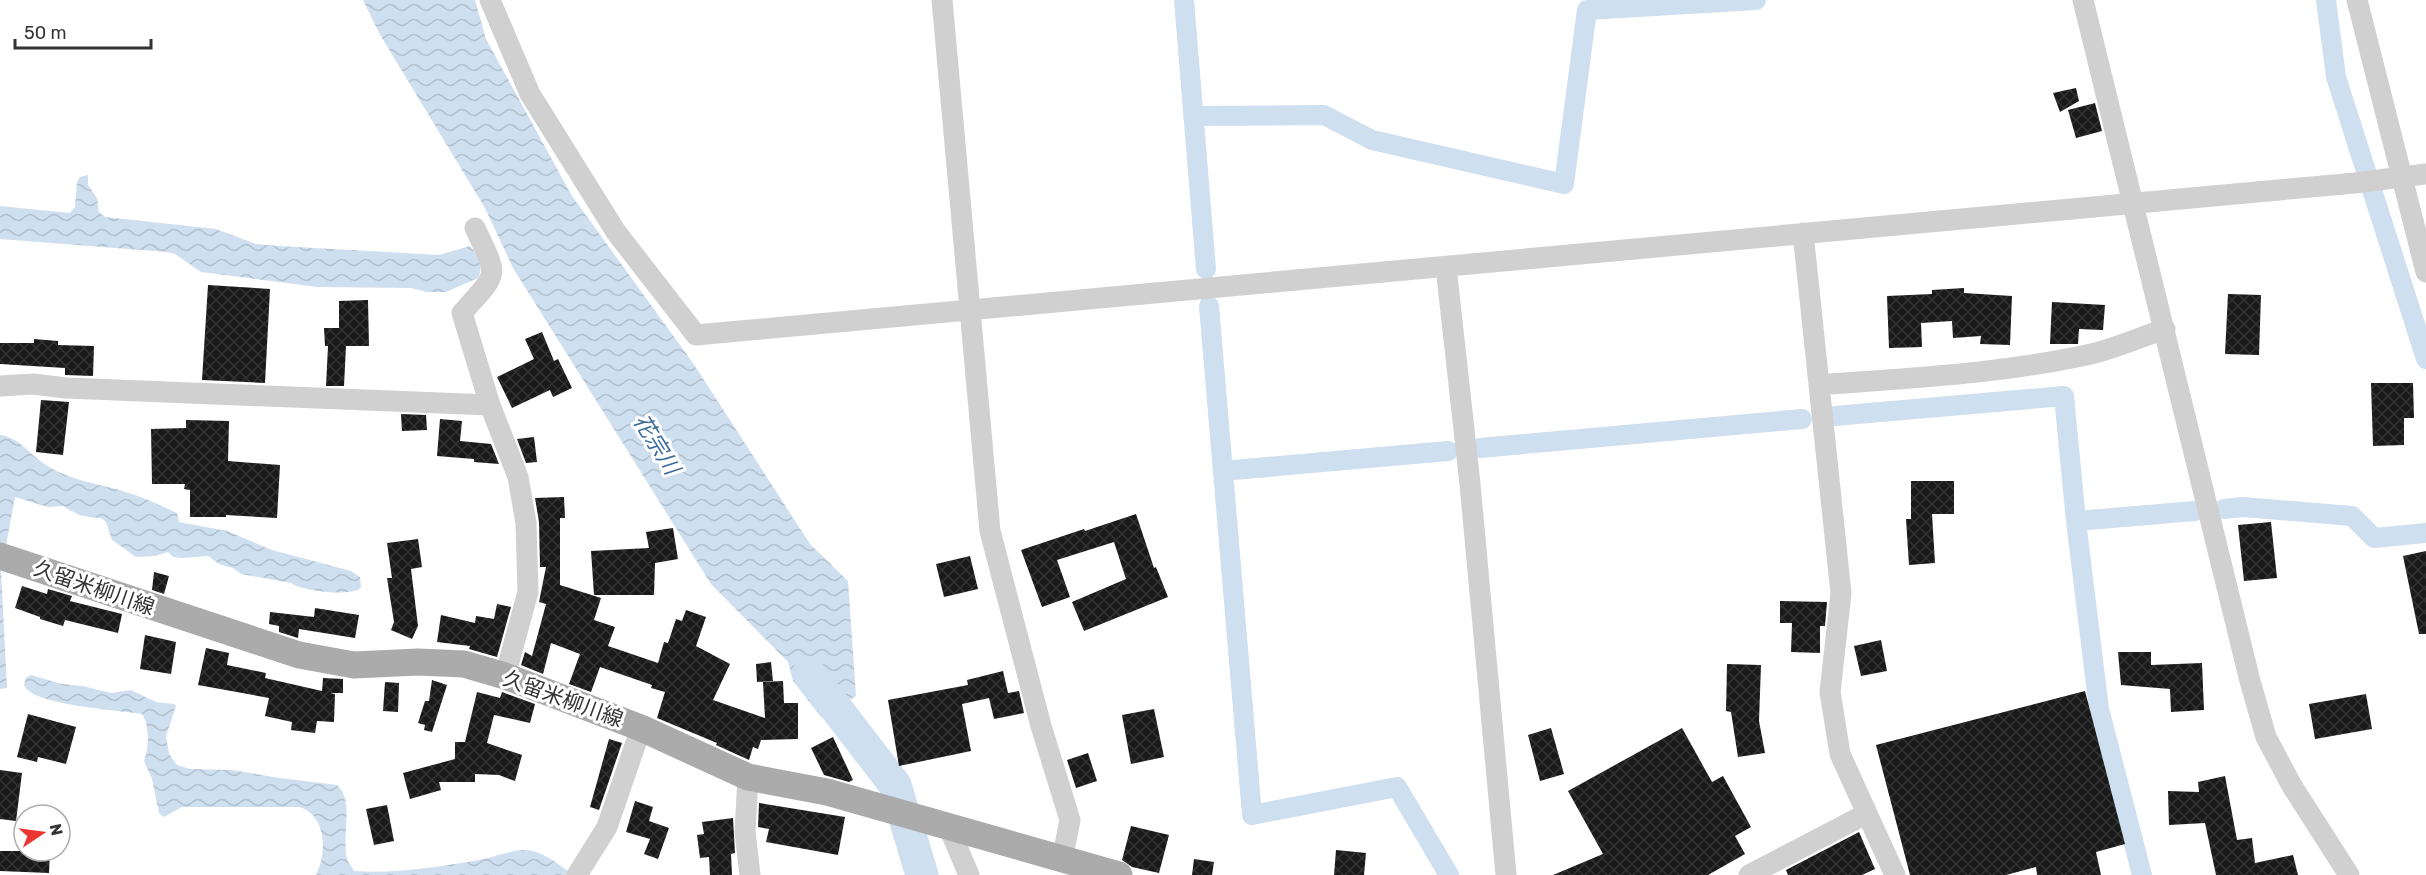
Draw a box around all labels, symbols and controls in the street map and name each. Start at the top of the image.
scale bar [15,12,152,50]
text: 50 m [24,22,67,44]
water label: 花宗川 [628,409,687,481]
street label: 久留米柳川線 [31,555,158,620]
street label: 久留米柳川線 [500,665,627,732]
north arrow [12,803,72,863]
text: N [46,822,67,837]

